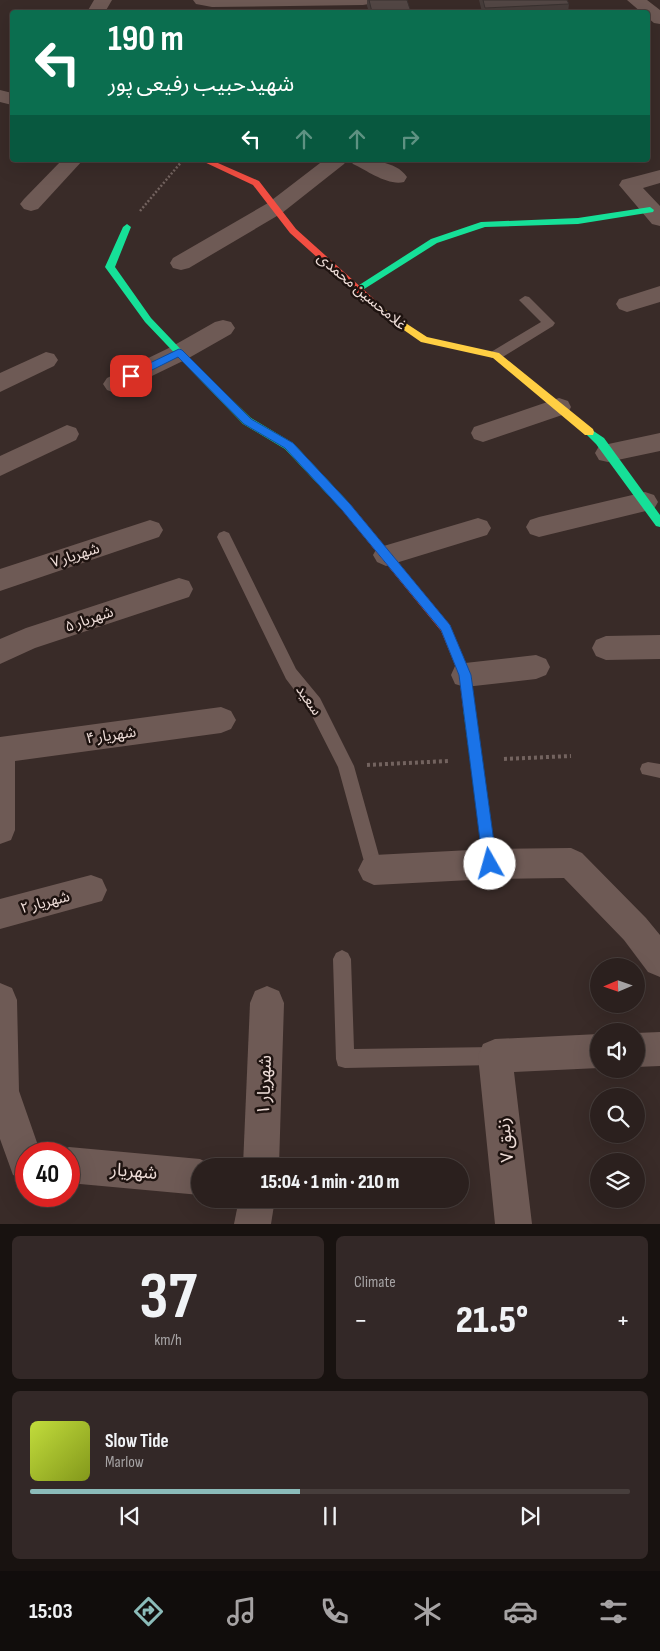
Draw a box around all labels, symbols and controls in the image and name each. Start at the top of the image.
text: 190 m [108,18,184,61]
icon: left [25,30,90,95]
text: شهیدحبیب رفیعی پور [108,71,294,98]
icon: left [237,125,265,153]
icon: ahead [290,125,318,153]
icon: ahead [343,125,371,153]
icon: right [396,125,424,153]
street label: غلامحسین محمدی [313,248,411,335]
pin [110,355,152,397]
icon: arrive [117,362,145,390]
street label: شهریار ۷ [48,539,102,572]
street label: شهریار ۵ [62,602,116,637]
street label: سعید [291,681,326,720]
street label: شهریار ۴ [85,723,137,748]
position arrow [463,837,515,889]
street label: شهریار ۲ [18,887,72,918]
north arrow [590,958,645,1012]
map controls [590,958,645,1208]
button: sound [590,1023,645,1078]
street label: شهریار ۱ [253,1055,276,1115]
button: search [590,1088,645,1143]
street label: زنبق ۷ [493,1117,518,1163]
speed limit sign: 40 [15,1142,80,1207]
button: layers [590,1153,645,1208]
street label: شهریار [109,1159,158,1184]
text: 15:04 · 1 min · 210 m [261,1171,399,1194]
text: 37 [139,1259,197,1337]
text: Climate [354,1273,396,1292]
text: 21.5° [456,1298,528,1343]
text: − [354,1304,368,1337]
text: + [616,1304,630,1337]
text: km/h [154,1331,182,1350]
text: Slow Tide [105,1430,169,1453]
text: Marlow [105,1453,144,1472]
icon: previous [116,1502,144,1530]
icon: pause [316,1502,344,1530]
icon: next [516,1502,544,1530]
icon: directions [131,1594,166,1629]
icon: music [224,1594,259,1629]
icon: phone [317,1594,352,1629]
icon: climate [410,1594,445,1629]
icon: car [503,1594,538,1629]
icon: filters [596,1594,631,1629]
text: 15:03 [29,1598,73,1625]

